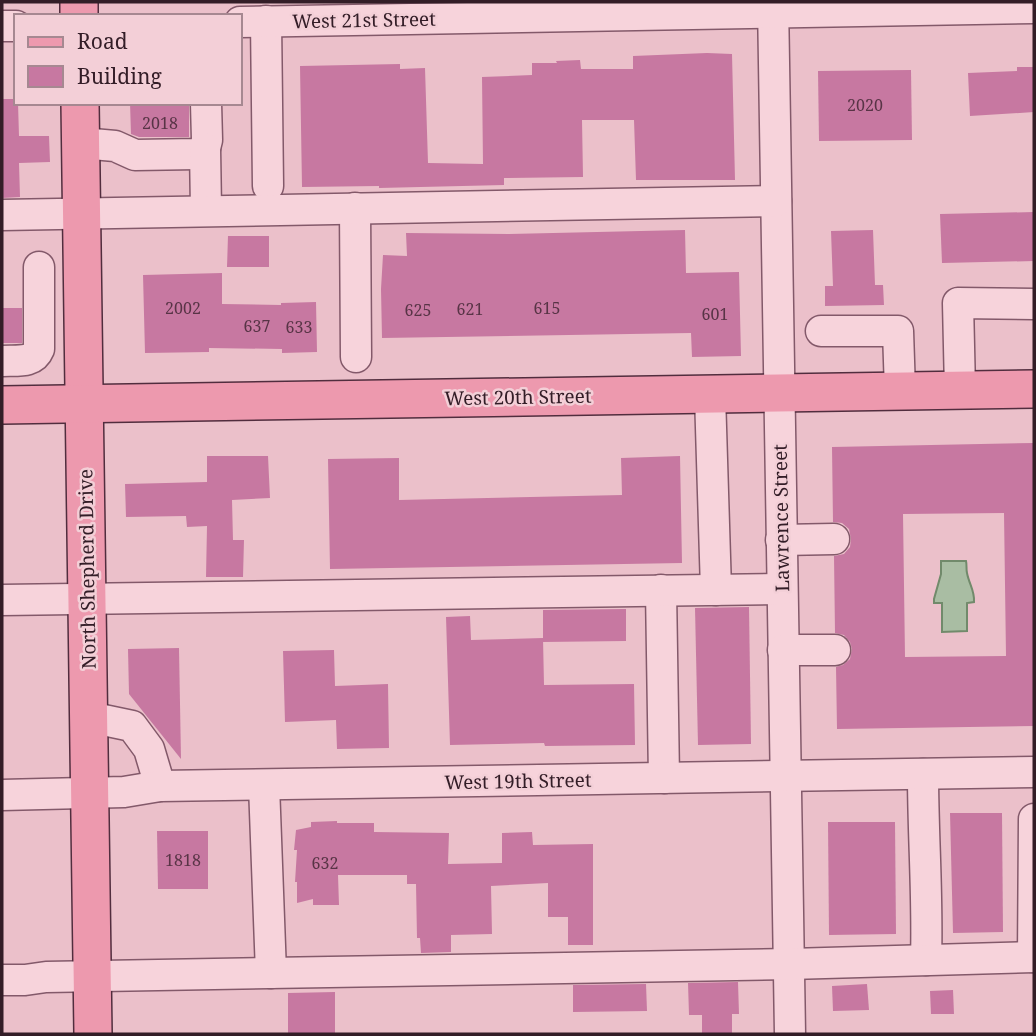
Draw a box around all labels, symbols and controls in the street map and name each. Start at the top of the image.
street label: West 21st Street [292,6,436,34]
legend [14,14,242,105]
text: Road [77,27,128,55]
text: Building [77,62,162,90]
house number: 2020 [847,94,883,116]
house number: 2018 [142,112,178,134]
house number: 2002 [165,297,201,319]
house number: 615 [534,297,560,319]
house number: 621 [457,298,483,320]
house number: 625 [405,299,431,321]
house number: 601 [702,303,728,325]
house number: 637 [244,315,270,337]
house number: 633 [286,316,312,338]
street label: West 20th Street [444,383,592,411]
street label: Lawrence Street [767,444,795,592]
street label: North Shepherd Drive [72,469,102,669]
street label: West 19th Street [444,767,592,795]
house number: 1818 [165,849,201,871]
house number: 632 [312,852,338,874]

